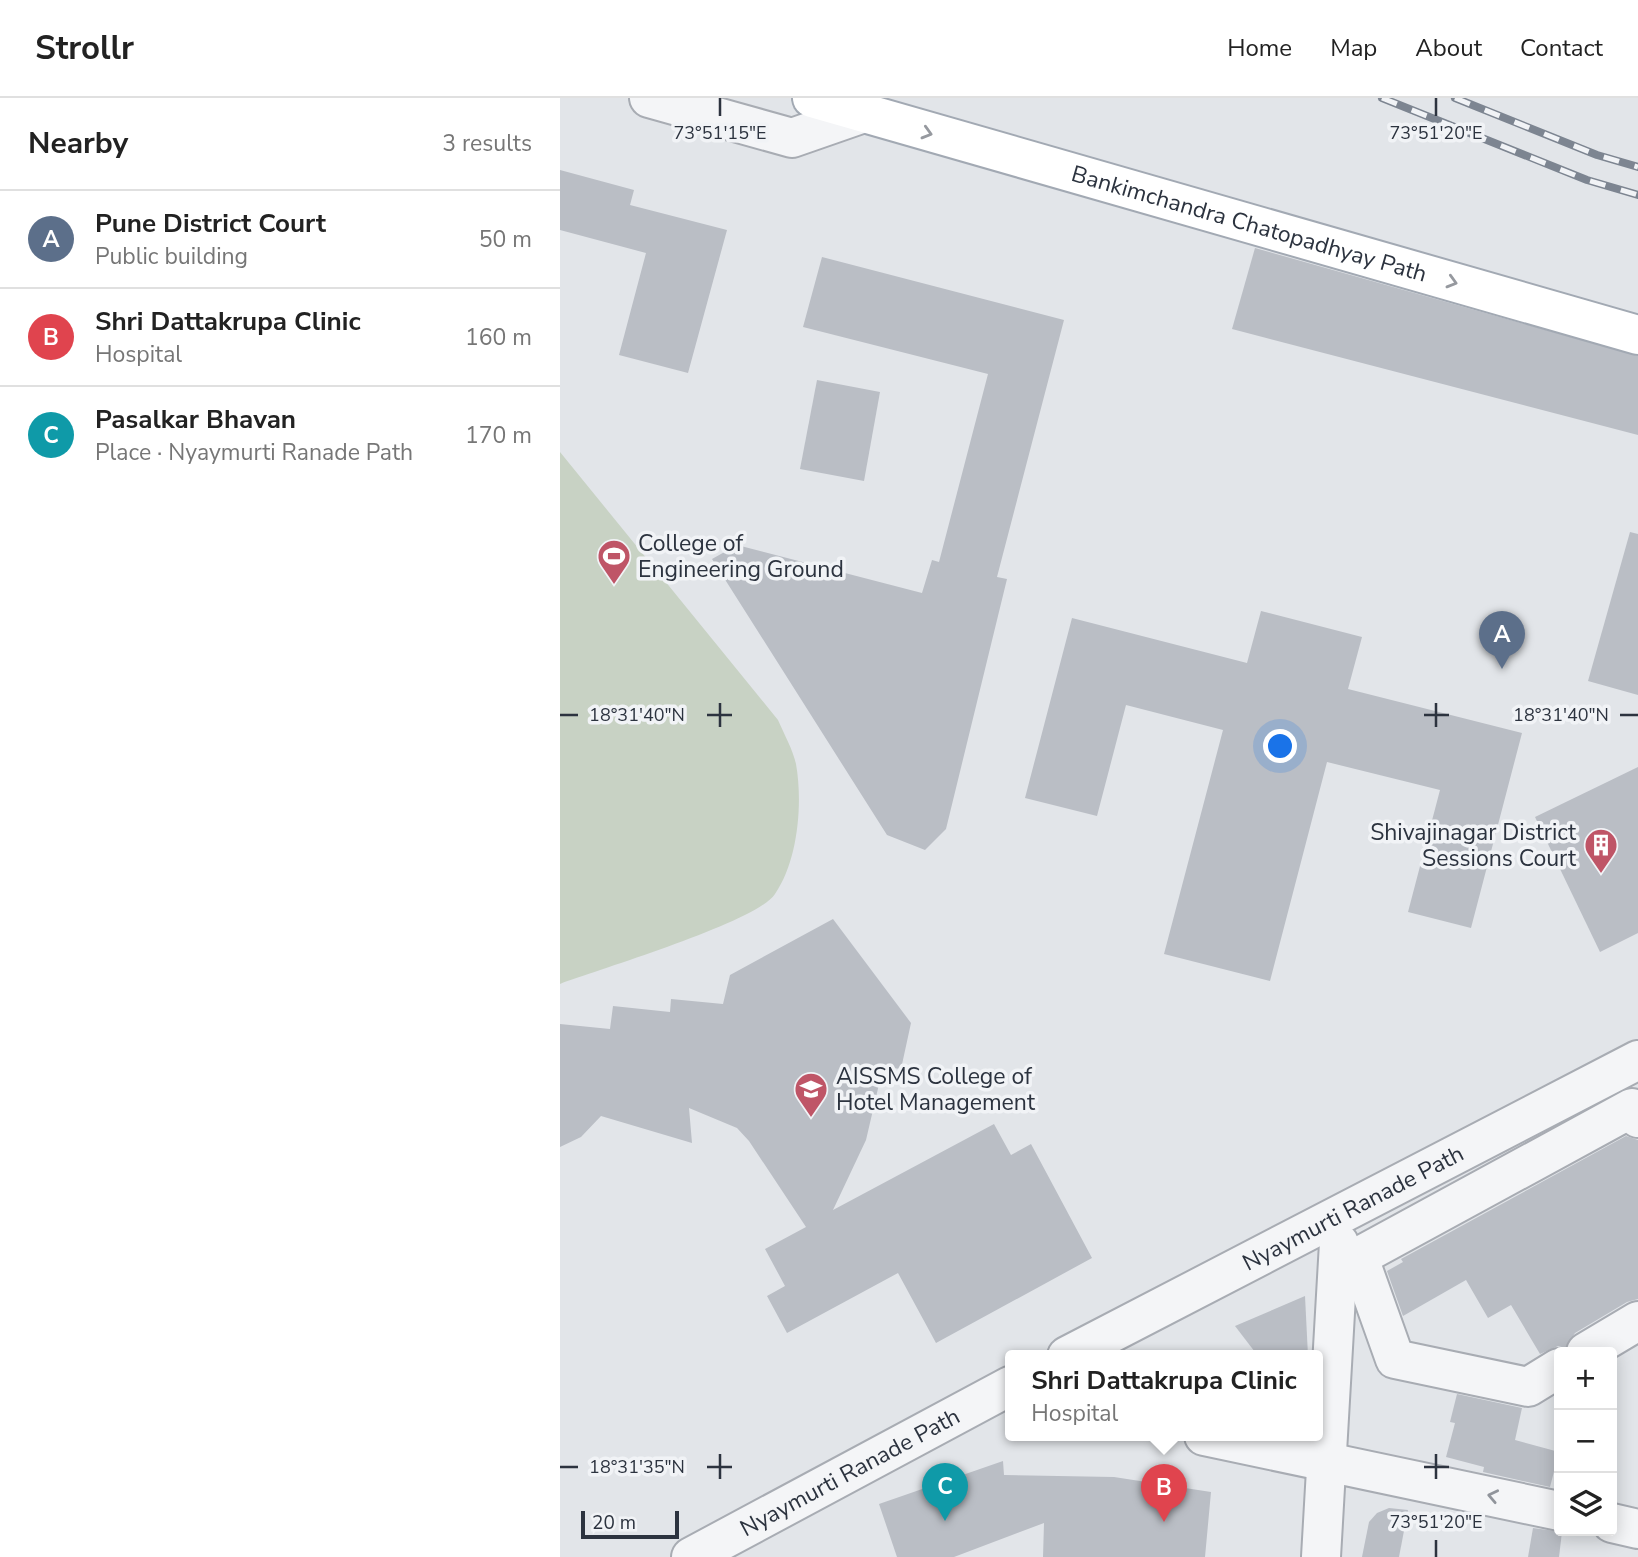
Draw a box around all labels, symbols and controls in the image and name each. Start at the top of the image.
text: Strollr [35,26,134,71]
text: Home [1227,32,1292,64]
text: Map [1330,32,1377,64]
text: About [1415,32,1482,64]
text: Contact [1520,32,1603,64]
text: 73°51'15"E [674,121,767,145]
text: 73°51'20"E [1390,121,1483,145]
text: Nearby [28,123,128,164]
one-way arrow [921,124,933,139]
text: 3 results [442,128,532,159]
street label: Bankimchandra Chatopadhyay Path [1068,158,1431,289]
text: Pune District Court [95,206,326,241]
text: A [42,224,60,255]
text: 50 m [479,224,532,255]
text: Public building [95,241,248,272]
one-way arrow [1446,274,1458,289]
text: Shri Dattakrupa Clinic [95,304,361,339]
text: B [43,322,59,353]
text: 160 m [465,322,532,353]
text: Hospital [95,339,182,370]
text: Pasalkar Bhavan [95,402,296,437]
text: C [43,420,59,451]
text: 170 m [465,420,532,451]
text: Place · Nyaymurti Ranade Path [95,437,413,468]
place label: College of Engineering Ground [638,528,844,585]
sports icon: College of Engineering Ground [595,537,633,586]
pin: A [1479,611,1525,669]
text: 18°31'40"N [589,703,685,727]
text: 18°31'40"N [1513,703,1609,727]
your location [1263,729,1297,763]
place label: Shivajinagar District Sessions Court [1370,817,1577,874]
building icon: Shivajinagar District Sessions Court [1582,826,1620,875]
place label: AISSMS College of Hotel Management [836,1061,1036,1118]
school or university icon: AISSMS College of Hotel Management [792,1070,830,1119]
street label: Nyaymurti Ranade Path [1237,1138,1469,1278]
map controls [1554,1347,1617,1536]
button: + [1554,1347,1617,1410]
popup [1005,1350,1323,1441]
text: Shri Dattakrupa Clinic [1031,1363,1297,1398]
text: Hospital [1031,1398,1118,1429]
street label: Nyaymurti Ranade Path [734,1400,965,1544]
button: − [1554,1410,1617,1473]
text: 18°31'35"N [589,1455,685,1479]
pin: C [922,1463,968,1521]
pin: B [1141,1464,1187,1522]
button: layers [1554,1473,1617,1536]
one-way arrow [1487,1490,1499,1505]
scale bar [581,1508,679,1540]
text: 20 m [592,1510,636,1536]
text: 73°51'20"E [1390,1510,1483,1534]

